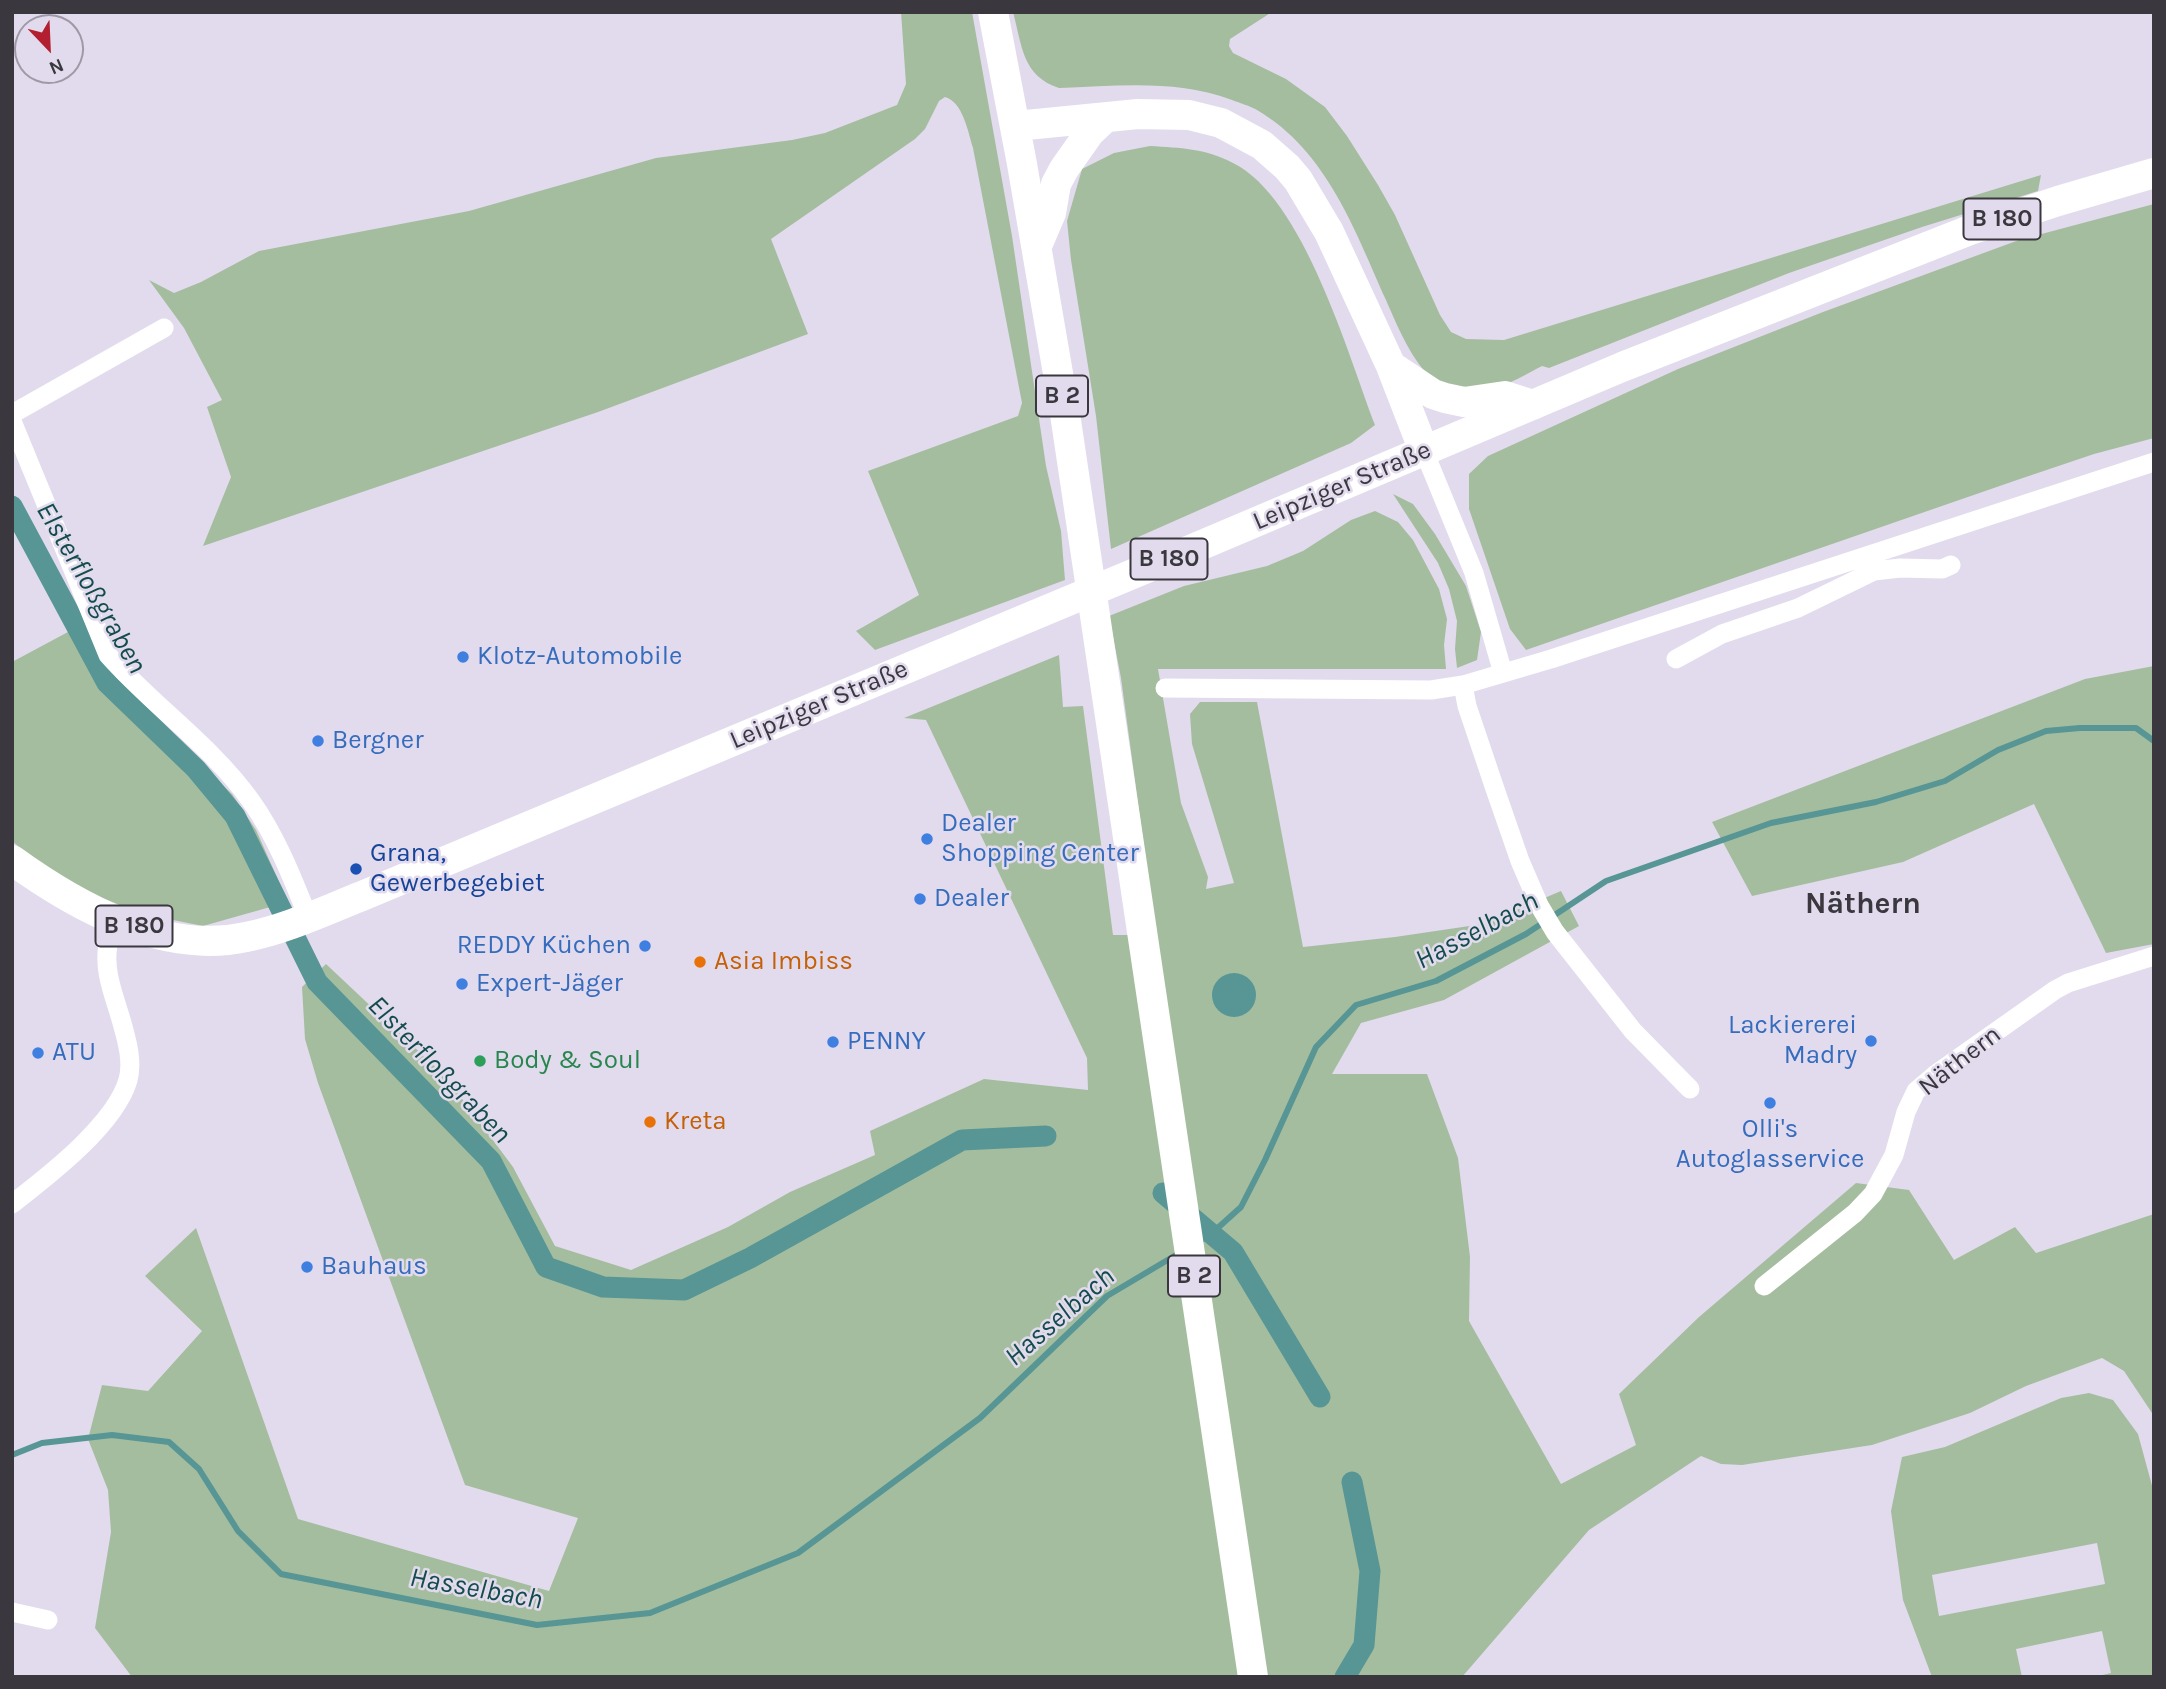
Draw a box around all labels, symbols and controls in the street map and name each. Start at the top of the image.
north arrow [14,14,84,84]
text: N [46,54,67,79]
road number: B 180 [1964,198,2040,240]
road number: B 2 [1036,376,1088,416]
street label: Leipziger Straße [1248,434,1436,538]
water label: Elsterfloßgraben [28,496,154,680]
road number: B 180 [1130,538,1208,580]
place label: Klotz-Automobile [477,641,682,673]
marker: Klotz-Automobile [455,649,471,665]
street label: Leipziger Straße [725,653,913,757]
place label: Bergner [332,725,424,757]
marker: Bergner [310,733,326,749]
place label: Dealer Shopping Center [941,808,1139,870]
marker: Dealer Shopping Center [919,831,935,847]
place label: Grana, Gewerbegebiet [370,838,545,900]
marker: Grana, Gewerbegebiet [348,861,364,877]
place label: Dealer [934,883,1009,915]
water label: Hasselbach [1410,885,1544,977]
district label: Näthern [1805,886,1921,922]
marker: Dealer [912,891,928,907]
road number: B 180 [96,906,172,946]
place label: REDDY Küchen [457,930,631,962]
marker: REDDY Küchen [637,938,653,954]
place label: Asia Imbiss [714,946,853,978]
marker: Asia Imbiss [692,954,708,970]
place label: Expert-Jäger [476,968,623,1000]
marker: Expert-Jäger [454,976,470,992]
water label: Elsterfloßgraben [360,989,518,1151]
place label: Lackiererei Madry [1728,1010,1857,1072]
street label: Näthern [1913,1019,2007,1103]
place label: PENNY [847,1026,926,1058]
marker: Lackiererei Madry [1863,1033,1879,1049]
marker: PENNY [825,1034,841,1050]
place label: ATU [52,1037,96,1069]
marker: ATU [30,1045,46,1061]
place label: Body & Soul [494,1045,641,1077]
marker: Body & Soul [472,1053,488,1069]
marker: Olli's Autoglasservice [1762,1095,1778,1111]
place label: Kreta [664,1106,727,1138]
marker: Kreta [642,1114,658,1130]
place label: Olli's Autoglasservice [1676,1114,1864,1176]
place label: Bauhaus [321,1251,427,1283]
road number: B 2 [1168,1256,1220,1296]
marker: Bauhaus [299,1259,315,1275]
water label: Hasselbach [998,1260,1122,1374]
water label: Hasselbach [407,1561,545,1617]

